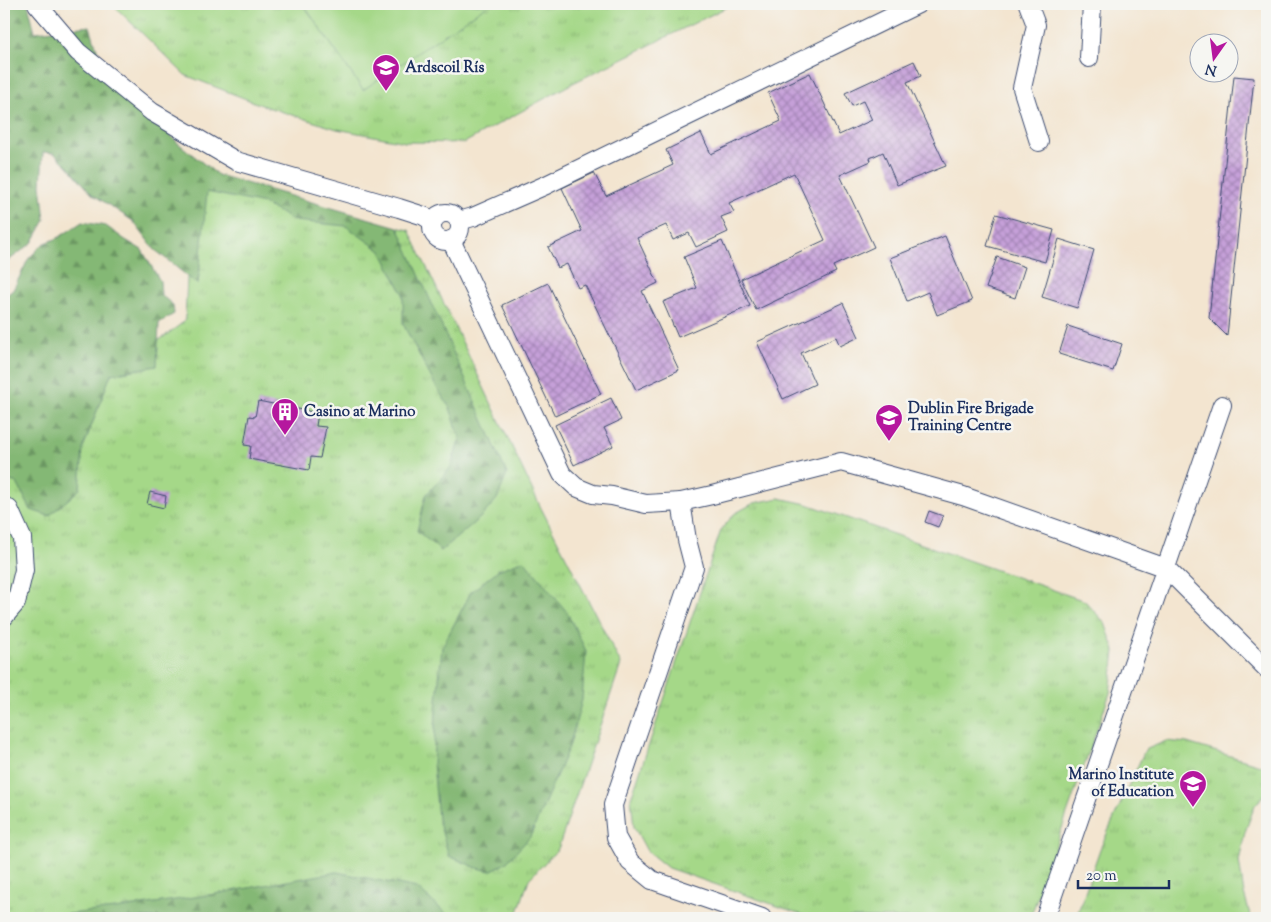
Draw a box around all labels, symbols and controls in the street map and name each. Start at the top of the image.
north arrow [1188,32,1238,82]
school or university icon: Ardscoil Rís [371,53,401,92]
place label: Ardscoil Rís [405,58,485,79]
text: N [1203,58,1219,80]
building icon: Casino at Marino [270,397,300,436]
place label: Dublin Fire Brigade Training Centre [908,399,1034,437]
place label: Casino at Marino [304,402,415,423]
school or university icon: Dublin Fire Brigade Training Centre [874,403,904,442]
place label: Marino Institute of Education [1069,765,1174,803]
school or university icon: Marino Institute of Education [1178,769,1208,808]
scale bar [1078,857,1170,889]
text: 20 m [1086,866,1117,887]

